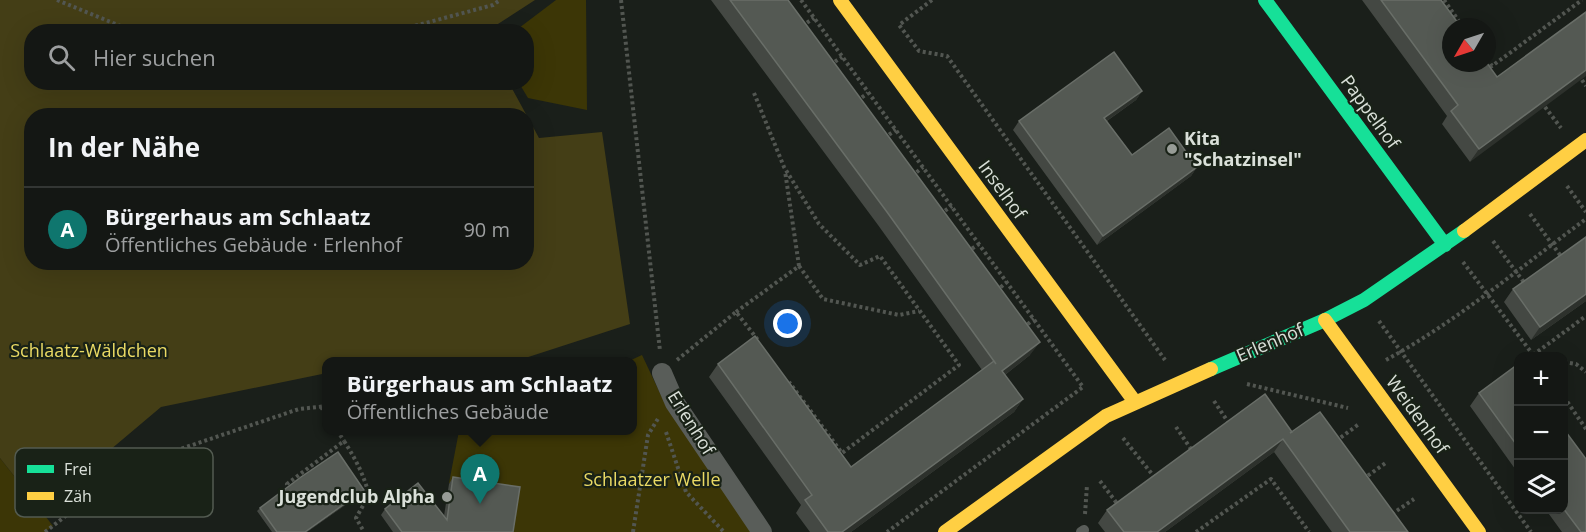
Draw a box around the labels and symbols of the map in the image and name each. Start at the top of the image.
north arrow [1442,18,1496,72]
street label: Pappelhof [1336,70,1406,154]
place label: Kita "Schatzinsel" [1184,126,1302,171]
marker: Kita "Schatzinsel" [1165,142,1179,156]
street label: Inselhof [973,155,1033,224]
your location [773,309,802,338]
street label: Erlenhof [1232,317,1308,367]
park label: Schlaatz-Wäldchen [10,338,168,362]
street label: Weidenhof [1381,370,1455,459]
street label: Erlenhof [663,386,721,460]
legend [15,448,213,517]
pin: A [460,454,500,504]
text: Frei [64,458,92,480]
park label: Schlaatzer Welle [584,467,721,491]
place label: Jugendclub Alpha [277,484,435,508]
text: Zäh [64,485,92,507]
marker: Jugendclub Alpha [440,490,454,504]

